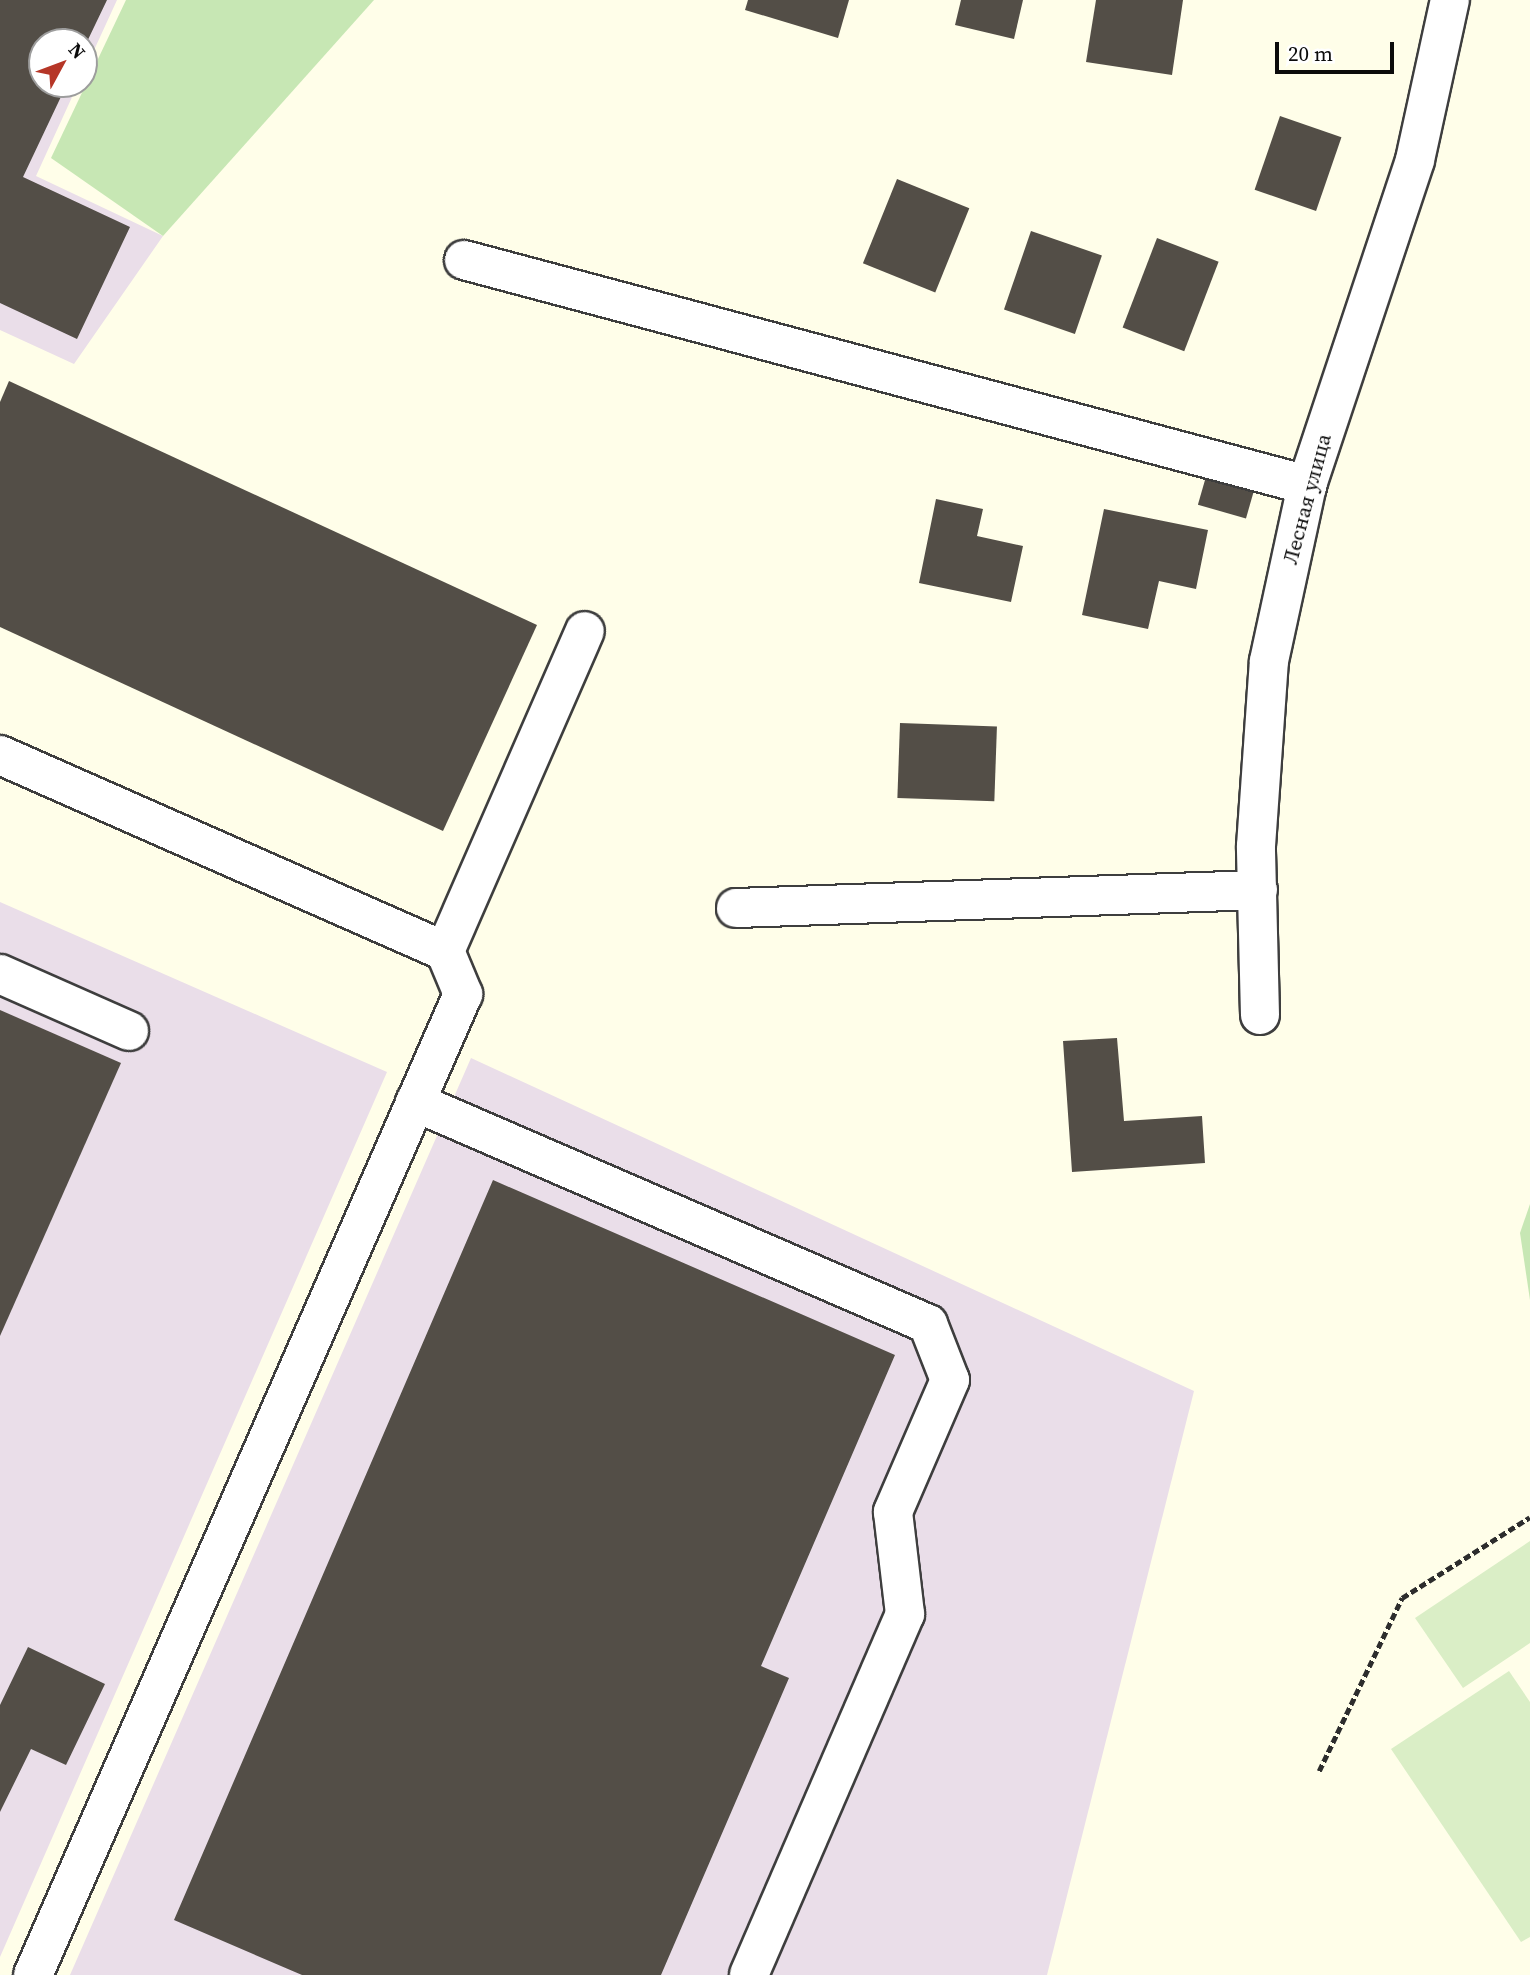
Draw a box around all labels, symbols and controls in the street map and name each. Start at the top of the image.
north arrow [28,28,98,98]
scale bar [1278,28,1397,72]
text: N [63,37,92,64]
text: 20 m [1288,39,1333,68]
street label: Лесная улица [1277,431,1337,567]

